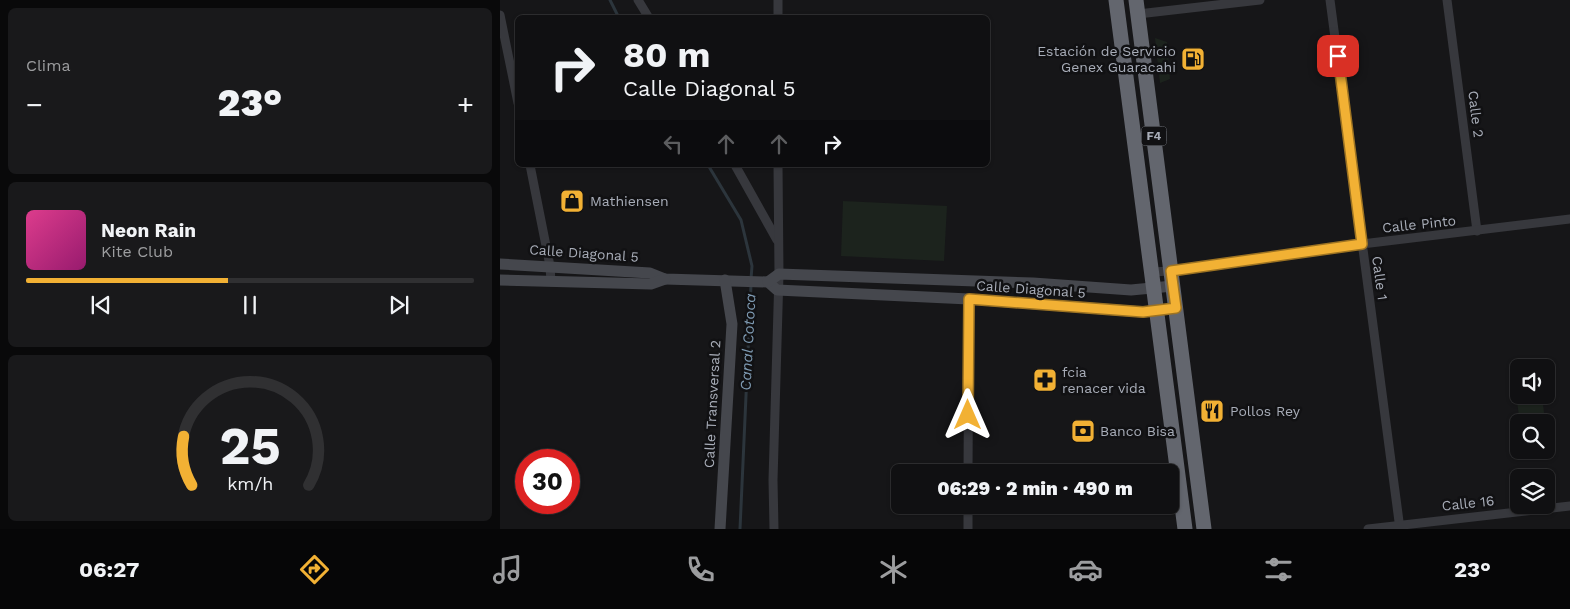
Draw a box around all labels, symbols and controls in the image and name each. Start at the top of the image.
text: 80 m [623,34,710,76]
icon: right [540,35,605,100]
pin [1317,35,1359,77]
icon: arrive [1324,42,1352,70]
place label: Estación de Servicio Genex Guaracahi [1037,43,1176,75]
fuel station icon: Estación de Servicio Genex Guaracahi [1180,46,1206,72]
text: Clima [26,56,70,75]
text: Calle Diagonal 5 [623,76,796,101]
text: 23° [218,81,282,125]
text: − [26,88,43,121]
text: + [457,88,474,121]
street label: Calle 2 [1465,90,1487,138]
road number: F4 [1142,126,1166,146]
icon: left [659,130,687,158]
icon: ahead [712,130,740,158]
icon: ahead [765,130,793,158]
icon: right [818,130,846,158]
shop icon: Mathiensen [559,188,585,214]
place label: Mathiensen [590,193,669,209]
street label: Calle Pinto [1381,212,1457,236]
text: Neon Rain [101,219,196,242]
street label: Calle Diagonal 5 [529,241,639,265]
text: Kite Club [101,242,173,261]
street label: Calle 1 [1369,255,1391,301]
street label: Calle Diagonal 5 [976,277,1086,301]
icon: previous [87,291,115,319]
icon: pause [236,291,264,319]
icon: next [385,291,413,319]
water label: Canal Cotoca [736,293,760,391]
street label: Calle Transversal 2 [701,340,723,468]
map controls [1510,359,1555,514]
button: sound [1510,359,1555,404]
place label: fcia renacer vida [1062,364,1146,396]
pharmacy icon: fcia renacer vida [1032,367,1058,393]
position arrow [941,388,993,440]
restaurant icon: Pollos Rey [1199,398,1225,424]
place label: Pollos Rey [1230,403,1301,419]
button: search [1510,414,1555,459]
text: 25 [219,416,281,477]
bank icon: Banco Bisa [1070,418,1096,444]
place label: Banco Bisa [1100,423,1175,439]
speed limit sign: 30 [515,449,580,514]
button: layers [1510,469,1555,514]
text: km/h [227,473,273,494]
text: 06:29 · 2 min · 490 m [937,477,1133,500]
street label: Calle 16 [1441,492,1495,514]
icon: directions [297,552,332,587]
icon: music [490,552,525,587]
icon: phone [683,552,718,587]
icon: climate [876,552,911,587]
icon: car [1068,552,1103,587]
icon: filters [1261,552,1296,587]
text: 06:27 [79,557,139,582]
text: 23° [1454,557,1491,582]

